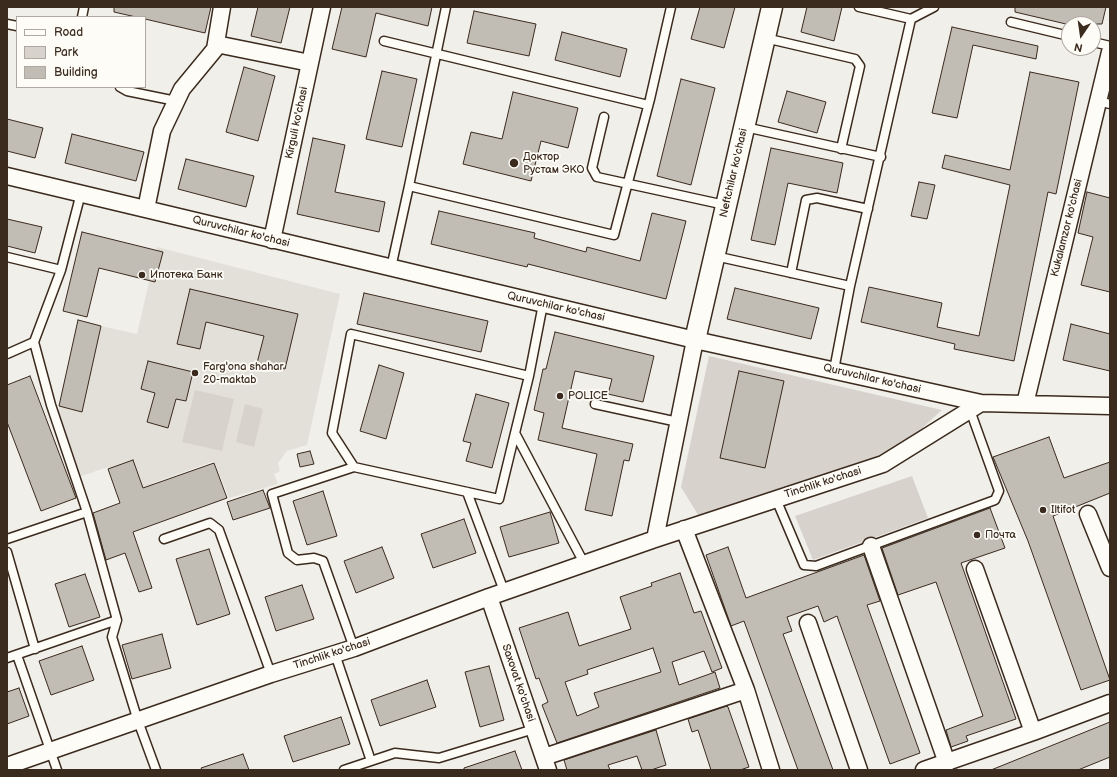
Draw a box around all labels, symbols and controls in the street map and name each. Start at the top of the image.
legend [16,16,146,88]
north arrow [1061,16,1101,56]
text: Road [54,25,83,40]
text: N [1073,40,1084,54]
text: Park [54,45,78,60]
text: Building [54,65,98,80]
street label: Kirguli ko'chasi [283,86,311,160]
street label: Neftchilar ko'chasi [717,127,751,219]
place label: Доктор Рустам ЭКО [523,150,584,176]
marker: Доктор Рустам ЭКО [508,157,520,169]
street label: Kukalamzor ko'chasi [1048,178,1086,278]
street label: Quruvchilar ko'chasi [191,214,291,250]
place label: Ипотека Банк [150,268,223,282]
marker: Ипотека Банк [137,270,147,280]
street label: Quruvchilar ko'chasi [506,289,606,325]
place label: Farg'ona shahar 20-maktab [203,360,284,386]
street label: Quruvchilar ko'chasi [822,361,922,397]
marker: Farg'ona shahar 20-maktab [190,368,200,378]
place label: POLICE [568,389,608,403]
marker: POLICE [555,391,565,401]
street label: Tinchlik ko'chasi [783,464,863,502]
place label: Iltifot [1051,503,1075,517]
marker: Iltifot [1038,505,1048,515]
place label: Почта [985,528,1016,542]
marker: Почта [972,530,982,540]
street label: Tinchlik ko'chasi [292,635,372,673]
street label: Saxovat ko'chasi [499,642,537,724]

